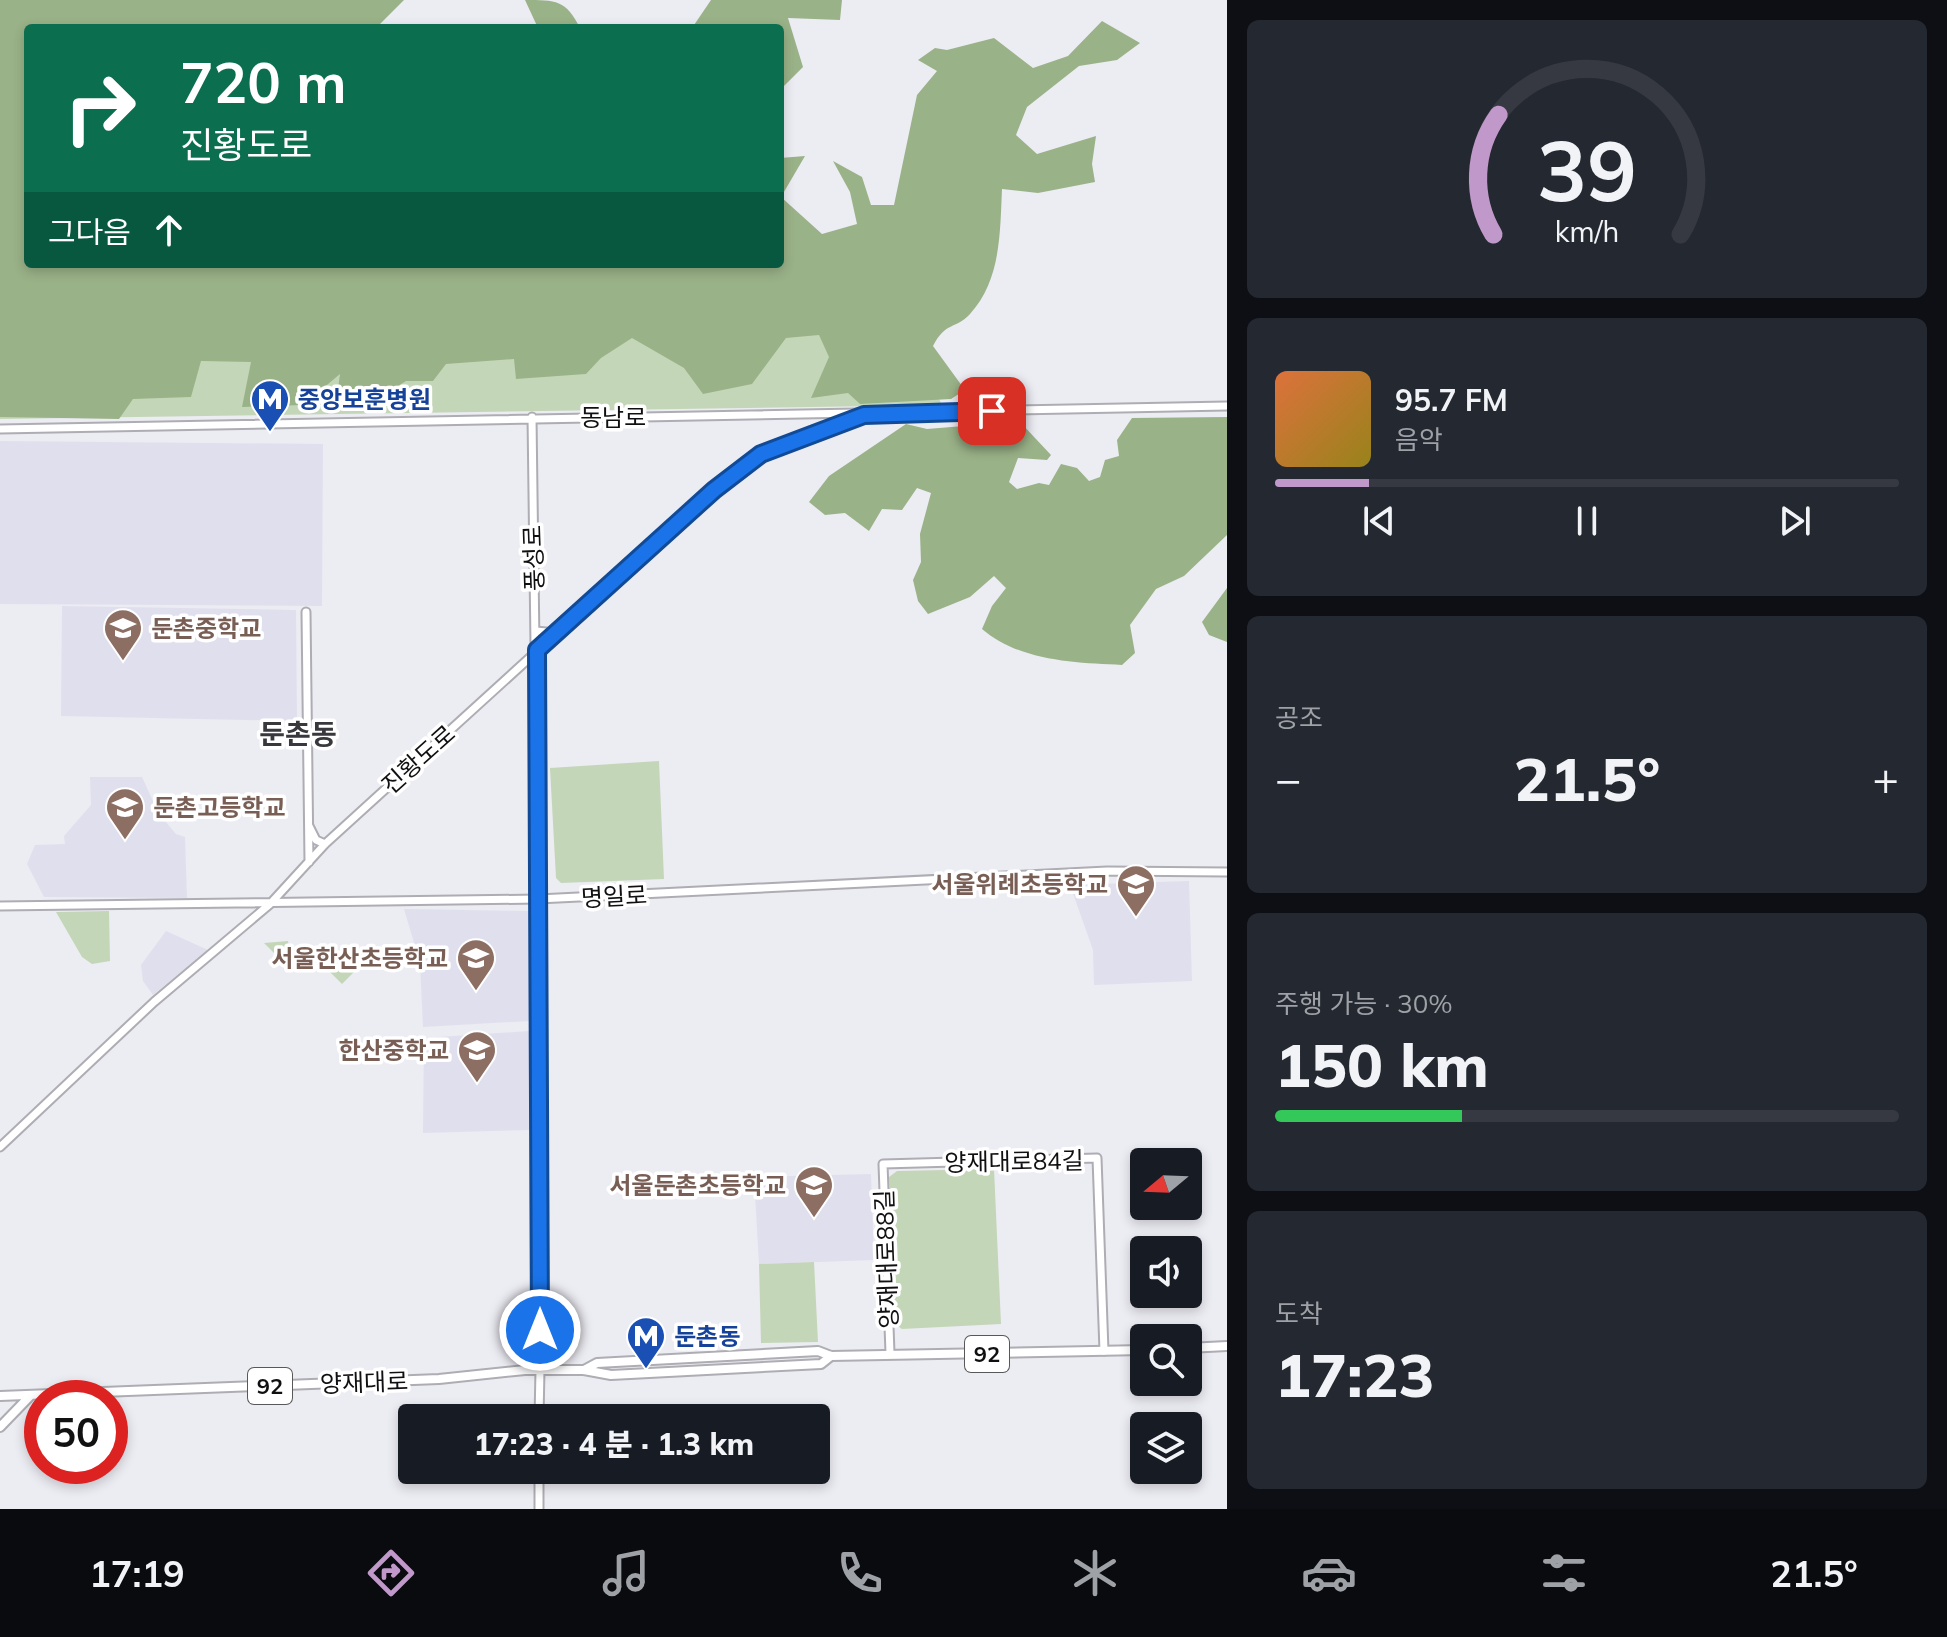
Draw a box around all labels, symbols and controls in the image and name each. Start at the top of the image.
text: 720 m [180,47,347,117]
icon: right [48,56,152,160]
text: 39 [1537,116,1637,221]
text: 진황도로 [180,122,312,167]
icon: ahead [147,208,191,252]
text: 그다음 [48,213,131,251]
text: km/h [1555,213,1619,249]
pin [958,377,1026,445]
metro station icon: 중앙보훈병원 [249,378,291,433]
text: 95.7 FM [1395,381,1508,419]
place label: 중앙보훈병원 [298,384,430,414]
icon: arrive [970,389,1014,433]
street label: 동남로 [580,402,646,432]
text: 음악 [1395,423,1443,456]
icon: previous [1357,499,1401,543]
icon: pause [1565,499,1609,543]
icon: next [1773,499,1817,543]
street label: 풍성로 [517,524,549,592]
school or university icon: 둔촌중학교 [102,607,144,662]
place label: 둔촌중학교 [151,613,261,643]
text: 공조 [1275,701,1323,734]
district label: 둔촌동 [259,716,337,751]
street label: 진황도로 [375,718,461,800]
text: 21.5° [1514,741,1660,816]
text: − [1275,751,1301,806]
text: + [1873,751,1899,806]
school or university icon: 둔촌고등학교 [104,786,146,841]
place label: 둔촌고등학교 [153,792,285,822]
school or university icon: 서울위례초등학교 [1115,863,1157,918]
place label: 서울위례초등학교 [931,869,1108,899]
street label: 명일로 [580,879,648,913]
school or university icon: 서울한산초등학교 [455,937,497,992]
place label: 서울한산초등학교 [271,943,448,973]
text: 주행 가능 · 30% [1275,987,1453,1020]
text: 150 km [1275,1027,1489,1102]
school or university icon: 한산중학교 [456,1029,498,1084]
place label: 한산중학교 [339,1035,449,1065]
street label: 양재대로84길 [944,1145,1084,1177]
north arrow [1130,1148,1202,1220]
map controls [1130,1148,1202,1484]
school or university icon: 서울둔촌초등학교 [793,1164,835,1219]
place label: 서울둔촌초등학교 [609,1170,786,1200]
street label: 양재대로88길 [869,1189,903,1329]
button: sound [1130,1236,1202,1308]
position arrow [498,1288,582,1372]
text: 도착 [1275,1297,1323,1330]
metro station icon: 둔촌동 [625,1315,667,1370]
place label: 둔촌동 [674,1321,740,1351]
button: search [1130,1324,1202,1396]
road number: 92 [965,1336,1009,1372]
text: 17:23 [1275,1337,1435,1412]
street label: 양재대로 [319,1365,409,1399]
road number: 92 [248,1368,292,1404]
speed limit sign: 50 [24,1380,128,1484]
button: layers [1130,1412,1202,1484]
text: 17:23 · 4 분 · 1.3 km [474,1425,754,1463]
icon: directions [363,1545,419,1601]
icon: music [598,1545,654,1601]
icon: phone [832,1545,888,1601]
icon: climate [1067,1545,1123,1601]
icon: car [1301,1545,1357,1601]
icon: filters [1536,1545,1592,1601]
text: 17:19 [89,1551,185,1596]
text: 21.5° [1770,1551,1858,1596]

